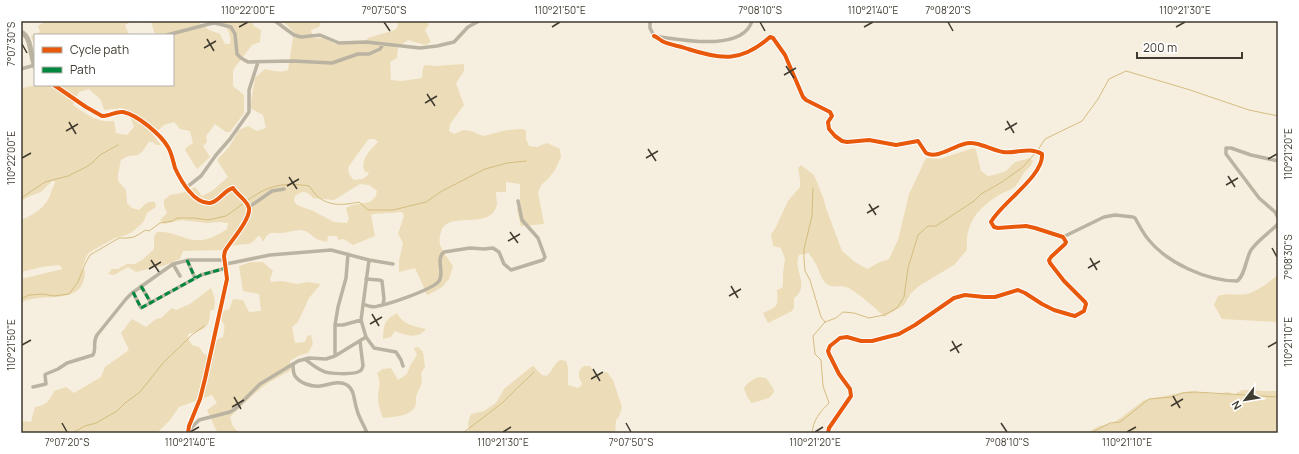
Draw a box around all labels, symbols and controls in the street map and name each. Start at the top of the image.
text: 110°22'00"E [221,3,275,17]
text: 7°07'50"S [362,3,406,17]
text: 110°21'50"E [534,3,586,17]
text: 7°08'10"S [738,3,782,17]
text: 110°21'40"E [848,3,899,17]
text: 7°08'20"S [925,3,971,17]
text: 110°21'30"E [1159,3,1211,17]
text: 7°07'30"S [4,22,18,66]
legend [34,34,174,86]
scale bar [1137,34,1242,60]
text: 200 m [1143,39,1177,56]
text: Cycle path [70,41,129,58]
text: Path [70,61,96,78]
text: 110°21'20"E [1281,128,1295,180]
text: 110°22'00"E [4,131,18,185]
text: 7°08'30"S [1281,234,1295,280]
text: 110°21'10"E [1281,317,1295,367]
text: 110°21'50"E [4,319,18,371]
north arrow [1225,380,1265,420]
text: N [1227,398,1244,413]
text: 7°07'20"S [45,435,89,449]
text: 110°21'40"E [165,435,216,449]
text: 110°21'30"E [477,435,529,449]
text: 7°07'50"S [609,435,653,449]
text: 110°21'20"E [789,435,841,449]
text: 7°08'10"S [985,435,1029,449]
text: 110°21'10"E [1102,435,1152,449]

